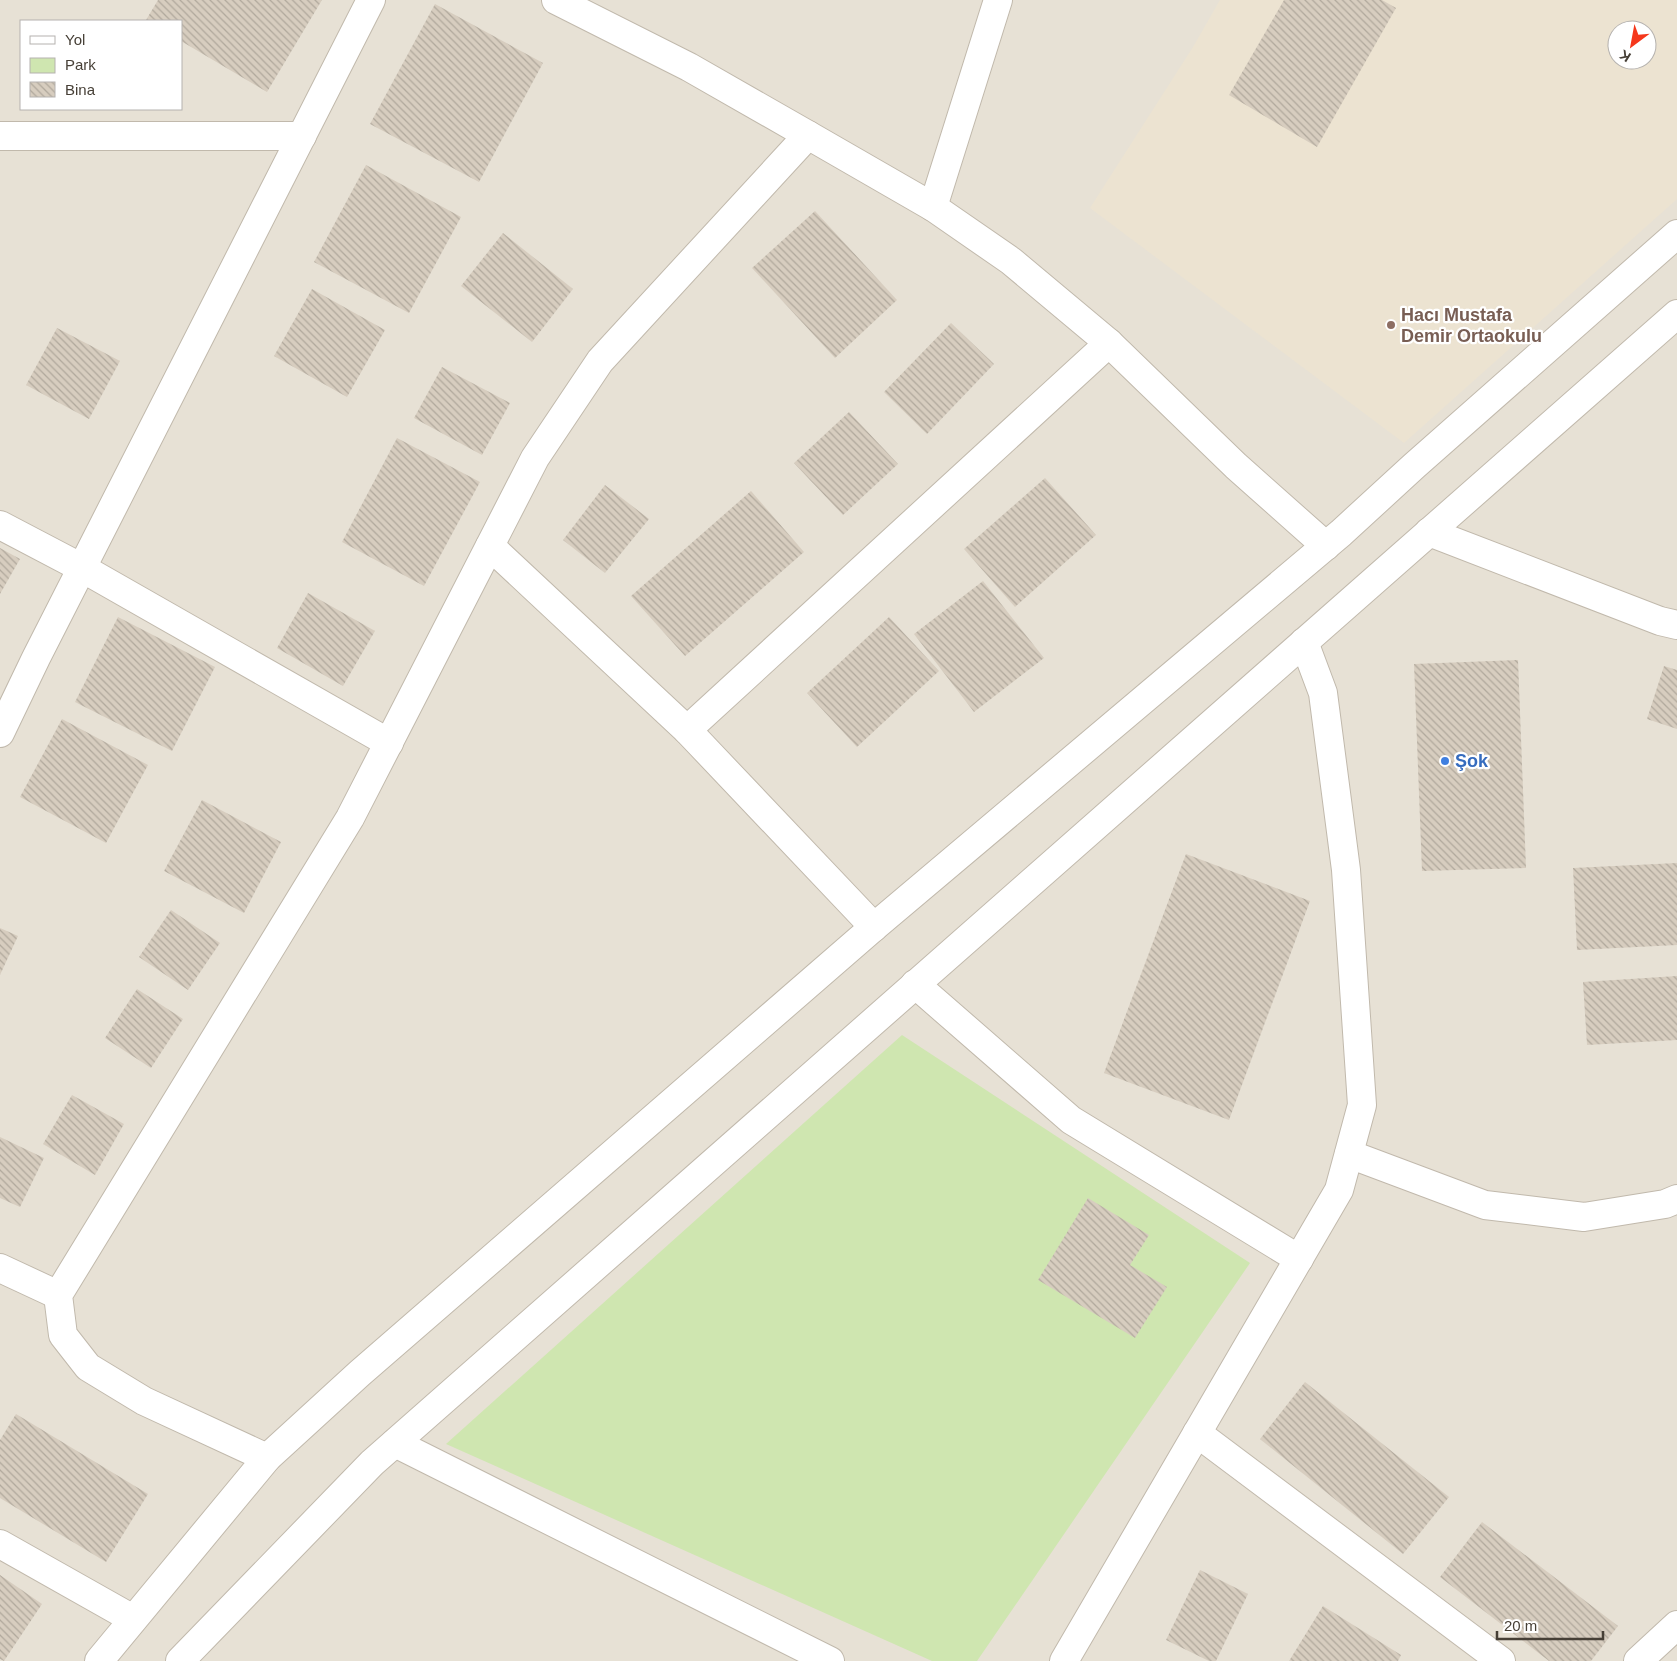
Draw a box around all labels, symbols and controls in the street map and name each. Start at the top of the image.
legend [20,20,182,110]
north arrow [1607,20,1657,70]
text: Yol [65,31,85,48]
text: K [1617,47,1634,65]
text: Park [65,56,96,73]
text: Bina [65,81,96,98]
place label: Hacı Mustafa Demir Ortaokulu [1401,305,1542,346]
marker: Hacı Mustafa Demir Ortaokulu [1385,319,1397,331]
place label: Şok [1455,751,1489,771]
marker: Şok [1439,755,1451,767]
scale bar [1497,1608,1603,1640]
text: 20 m [1504,1617,1537,1634]

